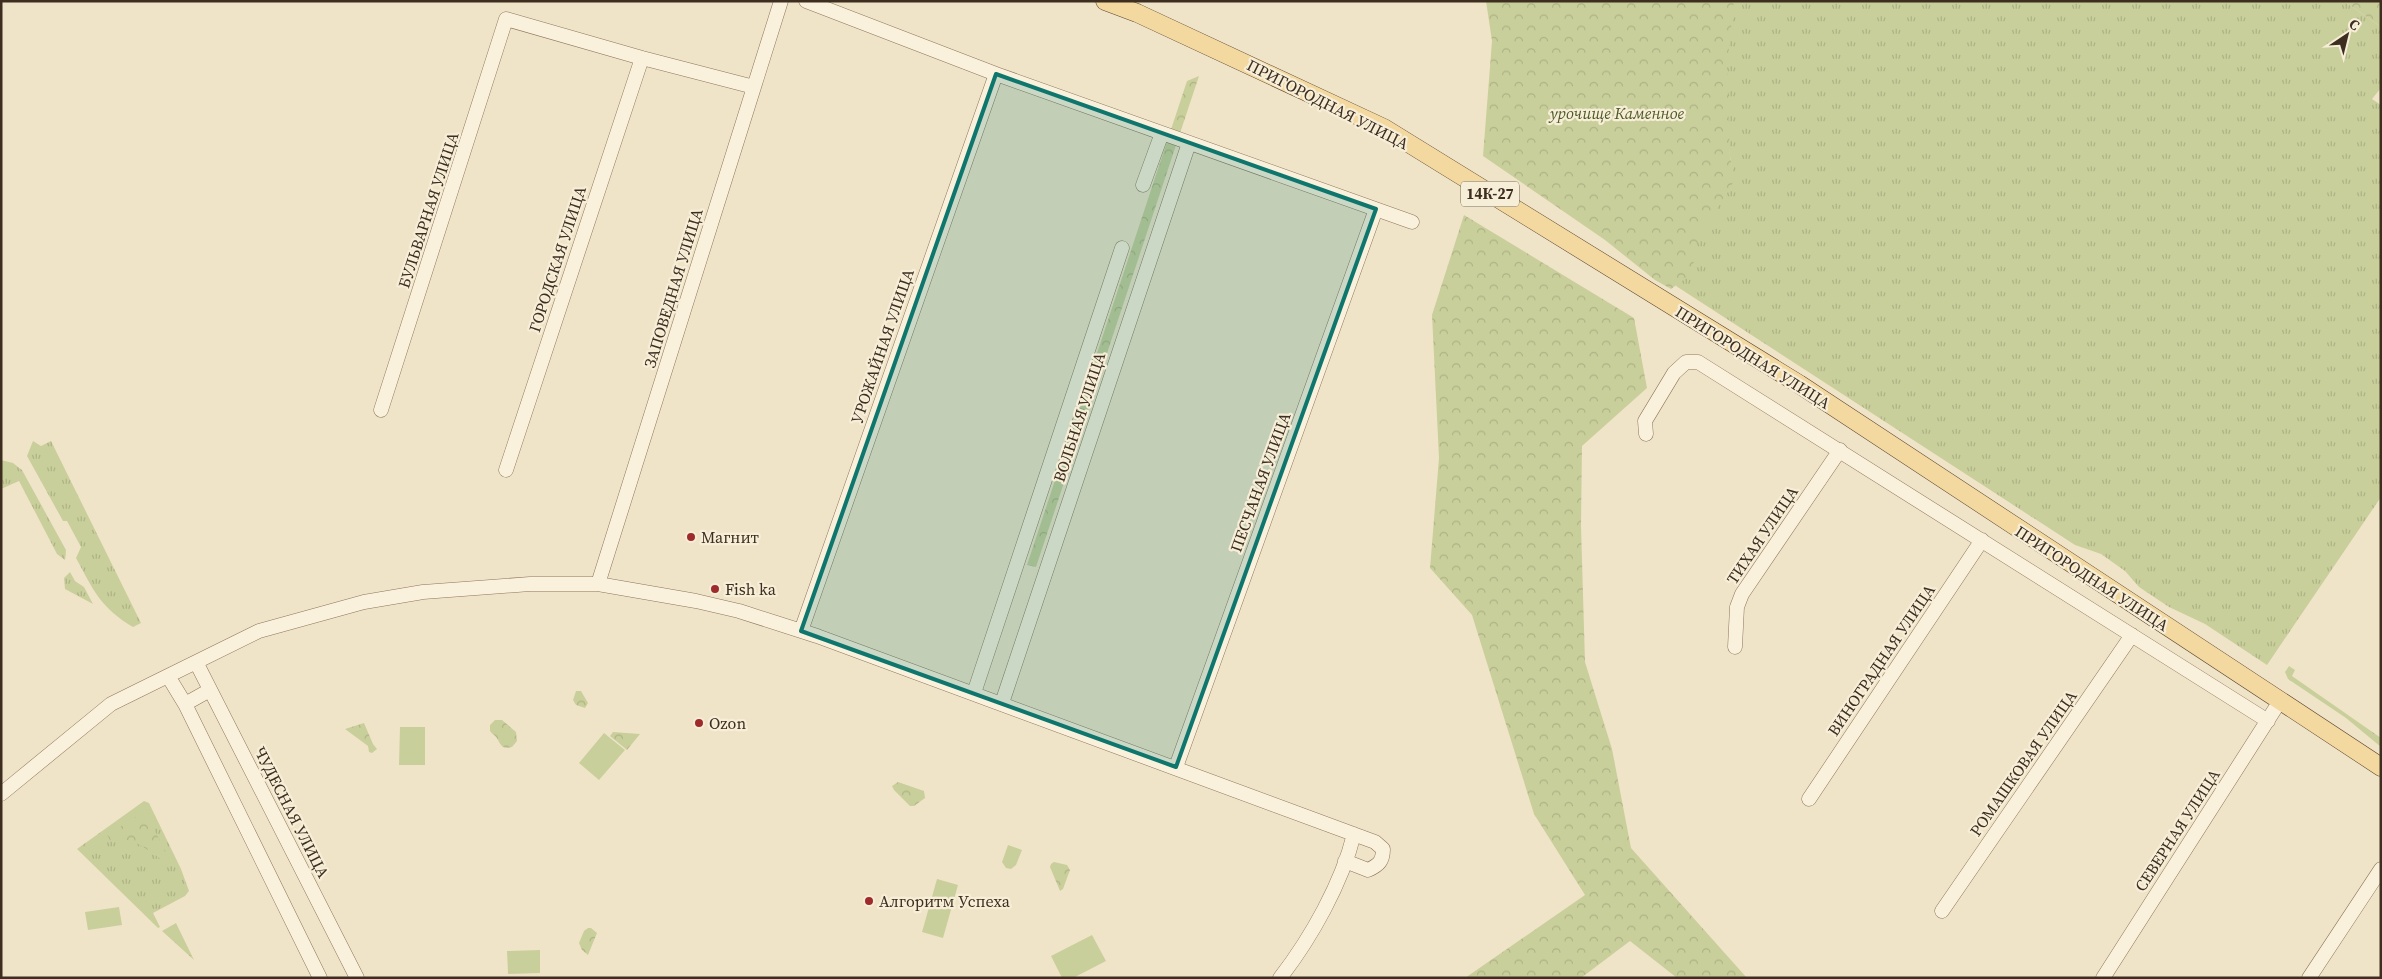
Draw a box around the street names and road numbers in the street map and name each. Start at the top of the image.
street label: ПРИГОРОДНАЯ УЛИЦА [1243,54,1413,155]
street label: БУЛЬВАРНАЯ УЛИЦА [392,129,464,291]
road number: 14К-27 [1461,182,1519,206]
street label: ГОРОДСКАЯ УЛИЦА [523,183,591,335]
street label: ЗАПОВЕДНАЯ УЛИЦА [638,205,708,370]
street label: УРОЖАЙНАЯ УЛИЦА [845,265,919,426]
street label: ПРИГОРОДНАЯ УЛИЦА [1671,300,1835,414]
street label: ВОЛЬНАЯ УЛИЦА [1048,349,1110,485]
street label: ПЕСЧАНАЯ УЛИЦА [1225,409,1296,555]
street label: ТИХАЯ УЛИЦА [1721,481,1803,588]
street label: ПРИГОРОДНАЯ УЛИЦА [2011,520,2173,636]
street label: ВИНОГРАДНАЯ УЛИЦА [1822,580,1940,740]
street label: РОМАШКОВАЯ УЛИЦА [1964,685,2082,840]
street label: ЧУДЕСНАЯ УЛИЦА [249,742,335,882]
street label: СЕВЕРНАЯ УЛИЦА [2129,764,2225,895]

